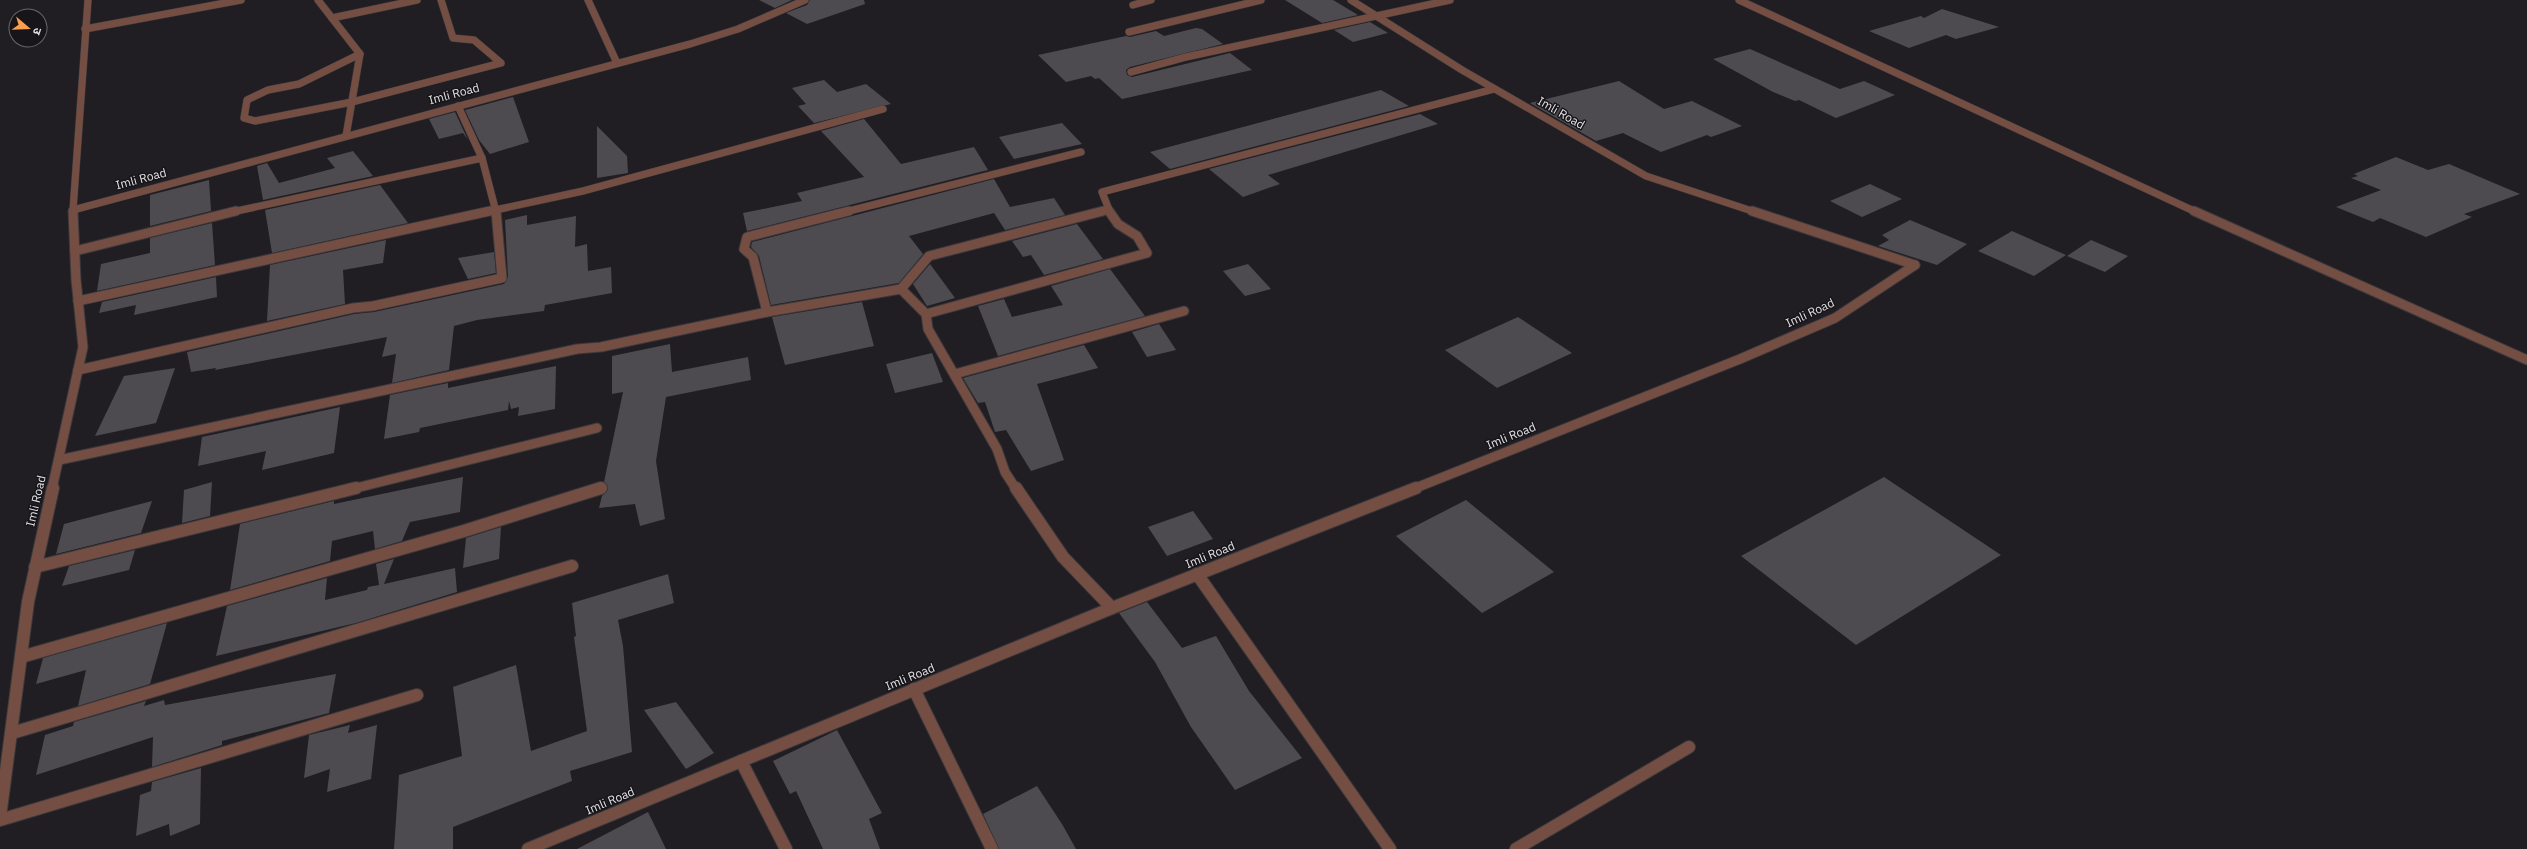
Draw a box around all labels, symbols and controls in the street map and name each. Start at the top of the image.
north arrow [8,8,48,48]
text: उ [30,26,45,37]
street label: Imli Road [427,80,481,107]
street label: Imli Road [1535,93,1588,132]
street label: Imli Road [114,165,168,192]
street label: Imli Road [1783,295,1837,330]
street label: Imli Road [1484,419,1538,452]
street label: Imli Road [22,474,49,528]
street label: Imli Road [1183,538,1237,571]
street label: Imli Road [883,660,937,693]
street label: Imli Road [583,783,637,818]

